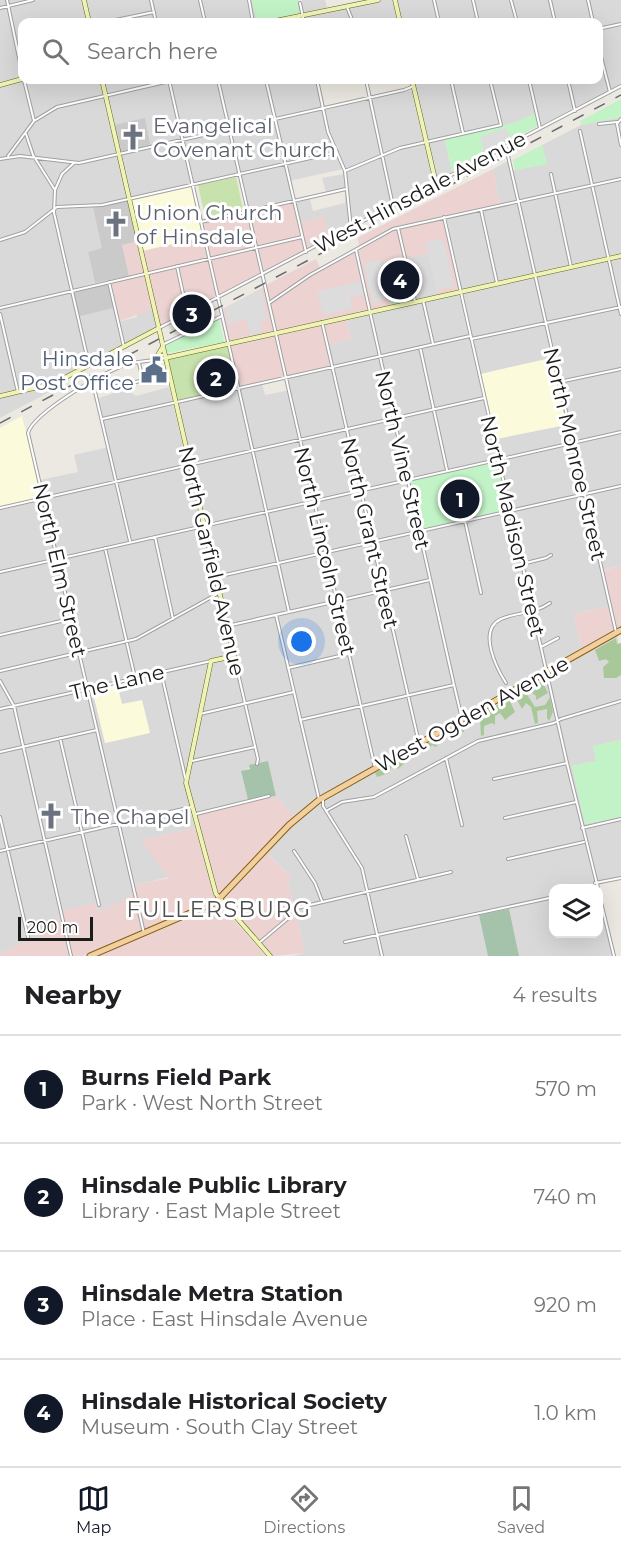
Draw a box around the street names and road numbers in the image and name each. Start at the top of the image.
street label: West Hinsdale Avenue [310,126,530,258]
street label: North Monroe Street [538,345,612,563]
street label: North Vine Street [370,368,436,552]
street label: North Madison Street [475,413,551,639]
street label: North Grant Street [336,435,404,631]
street label: North Garfield Avenue [173,444,251,678]
street label: North Lincoln Street [289,444,361,658]
street label: North Elm Street [28,480,92,660]
street label: West Ogden Avenue [371,650,573,778]
street label: The Lane [67,659,167,705]

